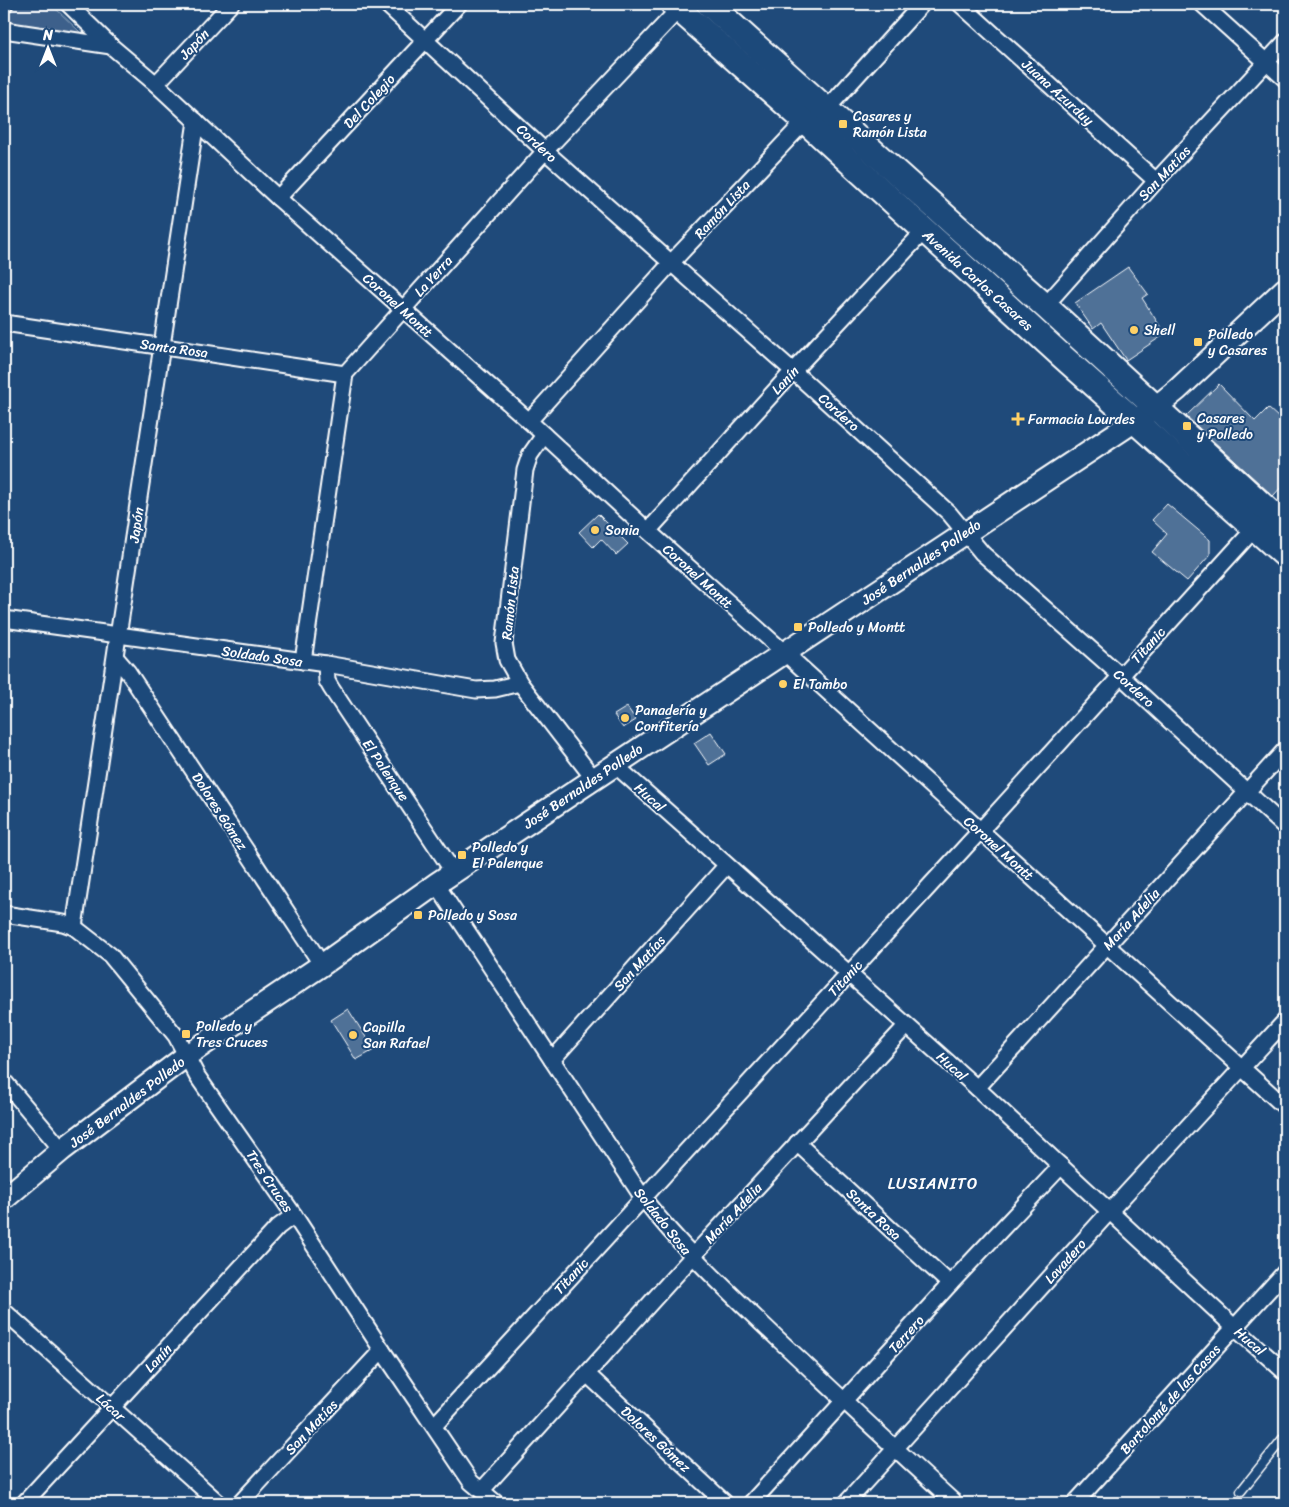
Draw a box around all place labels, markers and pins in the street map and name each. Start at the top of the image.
place label: Casares y Ramón Lista [853,104,927,145]
marker: Casares y Ramón Lista [837,118,849,130]
place label: Shell [1144,318,1176,343]
place label: Polledo y Casares [1208,322,1268,363]
marker: Shell [1128,324,1140,336]
marker: Polledo y Casares [1192,336,1204,348]
place label: Casares y Polledo [1197,406,1253,447]
place label: Farmacia Lourdes [1028,407,1135,432]
marker: Farmacia Lourdes [1012,413,1024,425]
marker: Casares y Polledo [1181,420,1193,432]
place label: Sonia [605,518,639,543]
marker: Sonia [589,524,601,536]
place label: Polledo y Montt [808,615,906,640]
marker: Polledo y Montt [792,621,804,633]
place label: El Tambo [793,672,847,697]
marker: El Tambo [777,678,789,690]
place label: Panadería y Confitería [635,698,707,739]
marker: Panadería y Confitería [619,712,631,724]
place label: Polledo y El Palenque [472,835,543,876]
marker: Polledo y El Palenque [456,849,468,861]
place label: Polledo y Sosa [428,903,518,928]
marker: Polledo y Sosa [412,909,424,921]
place label: Polledo y Tres Cruces [196,1014,268,1055]
place label: Capilla San Rafael [363,1015,431,1056]
marker: Polledo y Tres Cruces [180,1028,192,1040]
marker: Capilla San Rafael [347,1029,359,1041]

